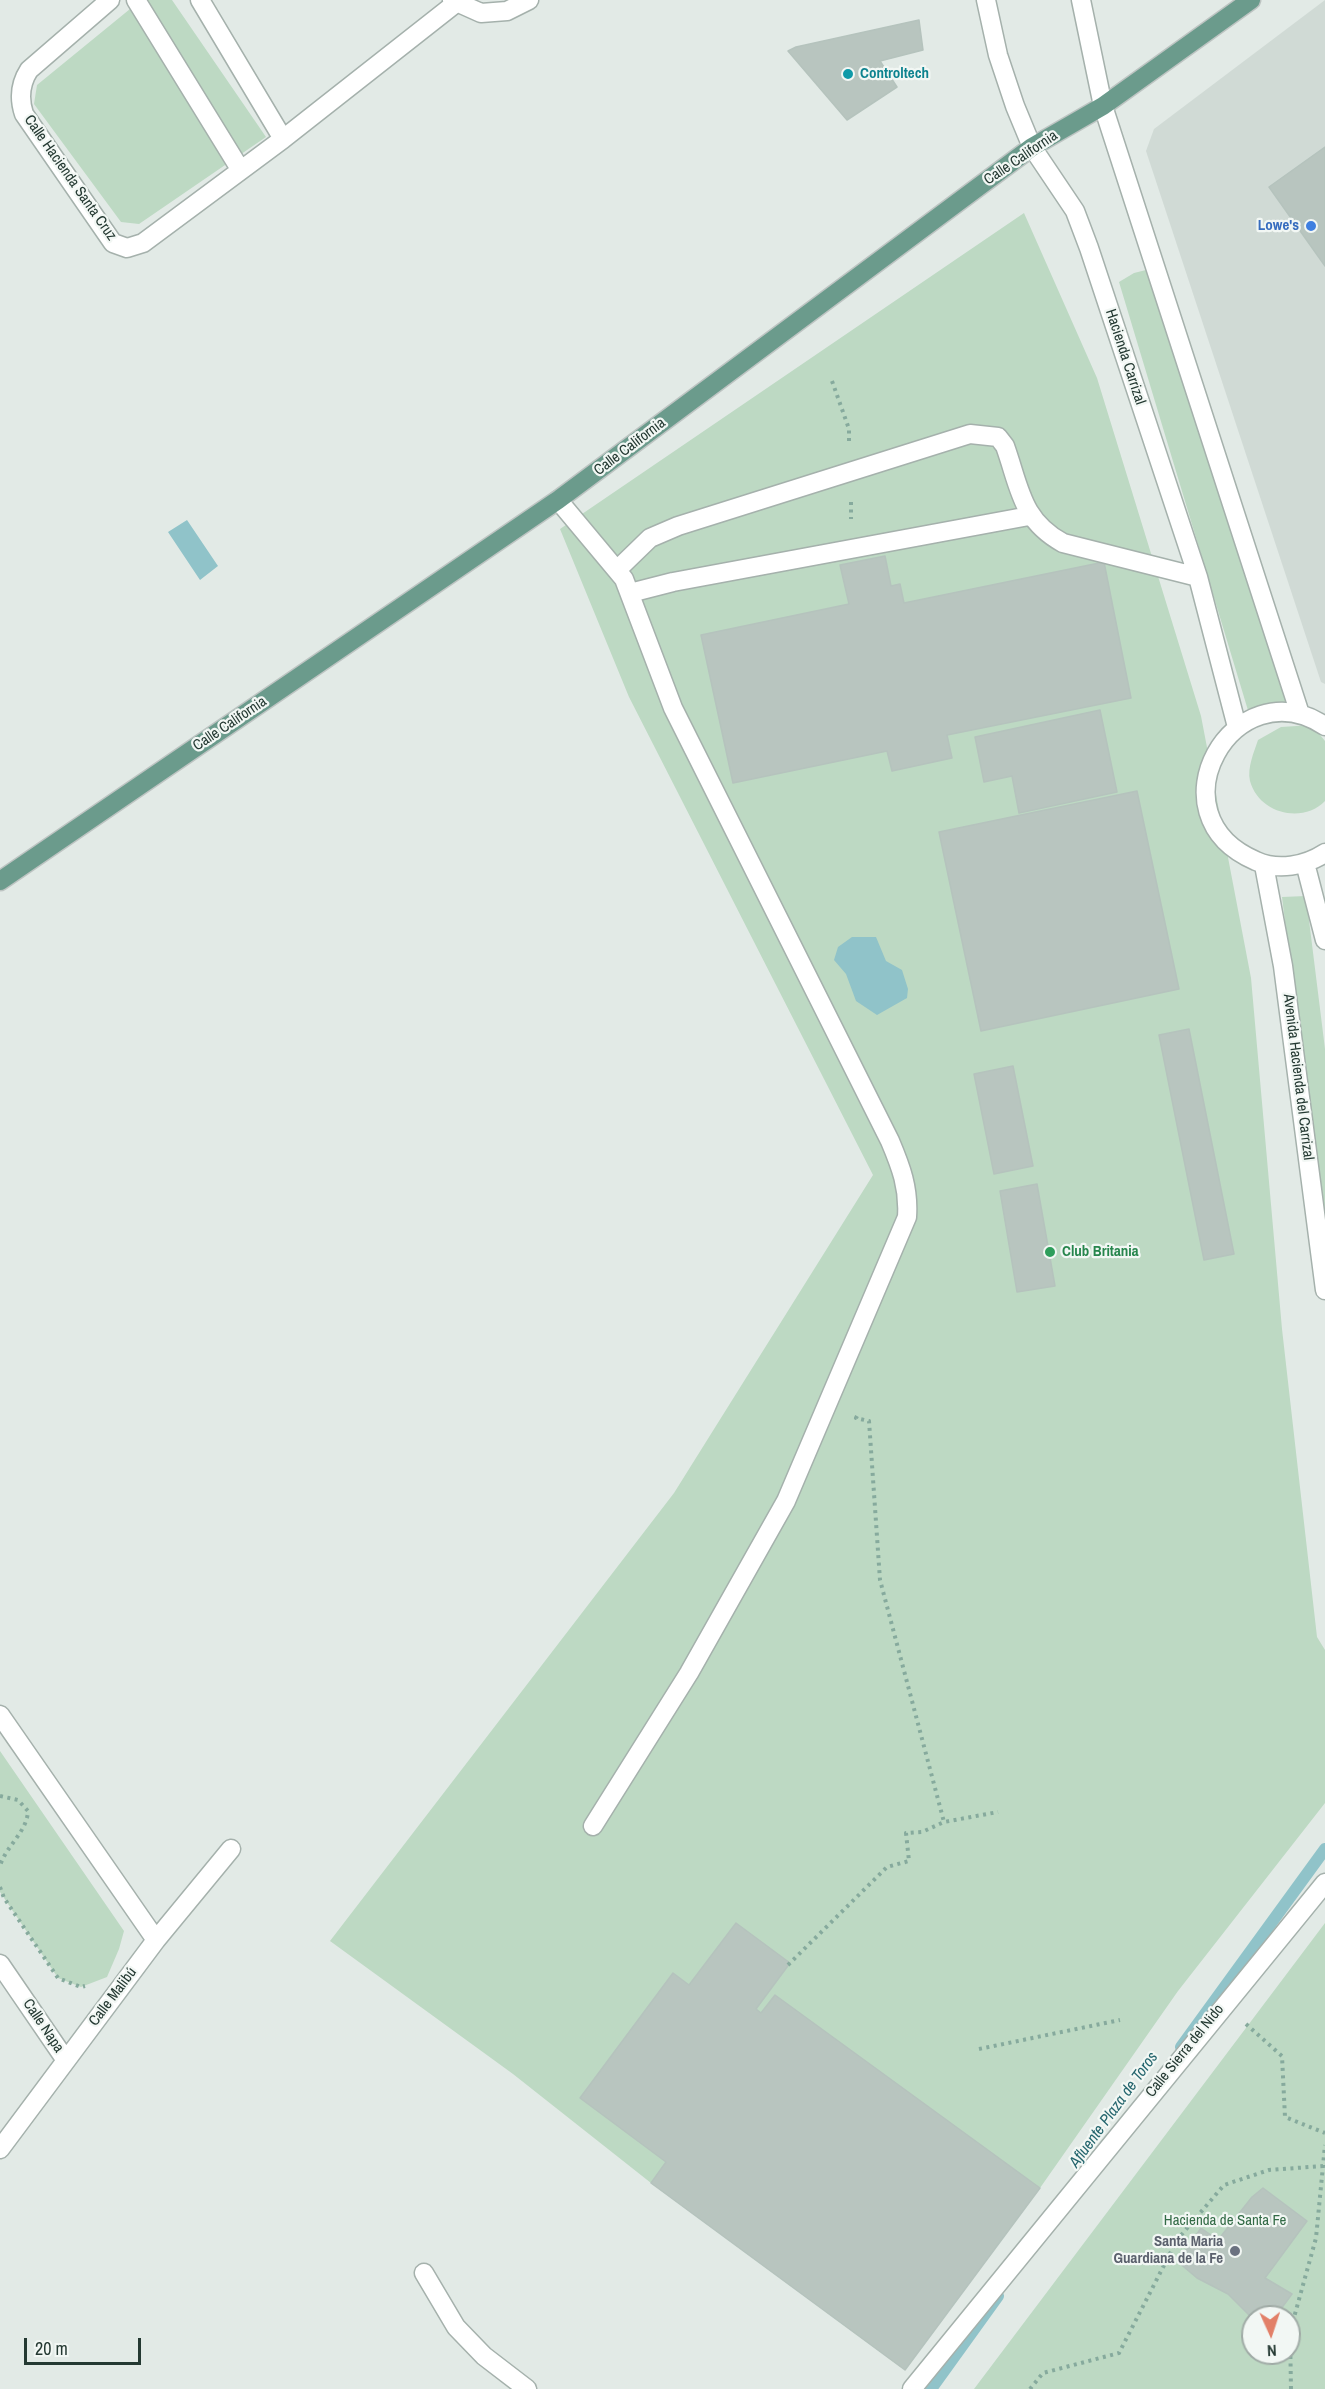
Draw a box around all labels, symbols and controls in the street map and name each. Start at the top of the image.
place label: Controltech [860,65,929,83]
marker: Controltech [841,67,855,81]
street label: Calle Hacienda Santa Cruz [20,112,120,244]
street label: Calle California [981,127,1061,189]
place label: Lowe's [1258,217,1299,235]
marker: Lowe's [1304,219,1318,233]
street label: Hacienda Carrizal [1101,307,1149,407]
street label: Calle California [591,414,669,480]
street label: Calle California [190,693,270,755]
street label: Avenida Hacienda del Carrizal [1279,993,1317,1161]
place label: Club Britania [1062,1243,1139,1261]
marker: Club Britania [1043,1245,1057,1259]
street label: Calle Malibú [85,1964,141,2030]
street label: Calle Napa [19,1996,67,2056]
street label: Calle Sierra del Nido [1142,2001,1228,2101]
water label: Afluente Plaza de Toros [1066,2048,1162,2172]
park label: Hacienda de Santa Fe [1164,2212,1286,2230]
place label: Santa Maria Guardiana de la Fe [1114,2233,1223,2268]
marker: Santa Maria Guardiana de la Fe [1228,2244,1242,2258]
north arrow [1241,2305,1301,2365]
scale bar [27,2326,144,2364]
text: 20 m [35,2336,68,2361]
text: N [1267,2340,1277,2362]

